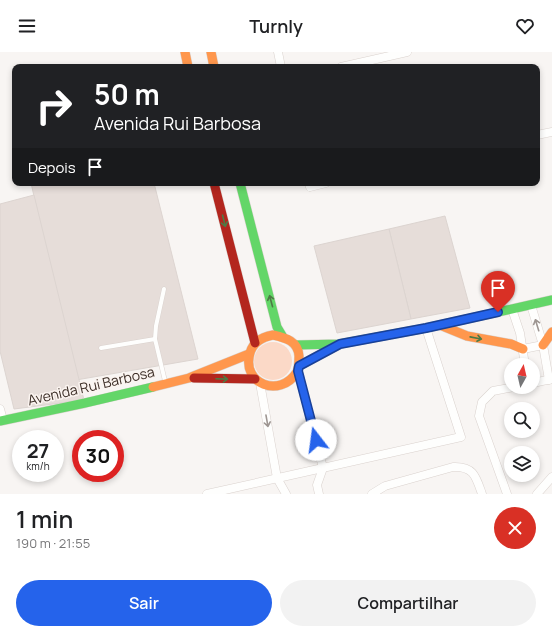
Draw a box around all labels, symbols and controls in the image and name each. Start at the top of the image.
text: Turnly [249,14,303,38]
icon: menu [16,15,38,37]
icon: heart [514,15,536,37]
text: 50 m [94,75,160,113]
icon: right [28,80,80,132]
text: Avenida Rui Barbosa [94,111,261,135]
icon: arrive [84,156,106,178]
text: Depois [28,157,76,178]
one-way arrow [220,214,228,227]
pin [481,271,515,312]
icon: arrive [487,277,509,299]
one-way arrow [266,294,274,307]
one-way arrow [533,318,540,331]
one-way arrow [469,334,482,342]
north arrow [504,358,540,394]
map controls [504,358,540,482]
street label: Avenida Rui Barbosa [26,362,156,409]
one-way arrow [215,375,228,382]
button: search [504,402,540,438]
one-way arrow [263,414,271,427]
position arrow [295,419,337,461]
speed limit sign: 30 [72,430,124,482]
text: 27 [27,437,49,464]
button: layers [504,446,540,482]
text: km/h [26,459,50,473]
text: 1 min [16,502,73,535]
button: close [494,507,536,549]
text: 190 m · 21:55 [16,534,90,552]
button: Sair [16,580,272,626]
button: Compartilhar [280,580,536,626]

